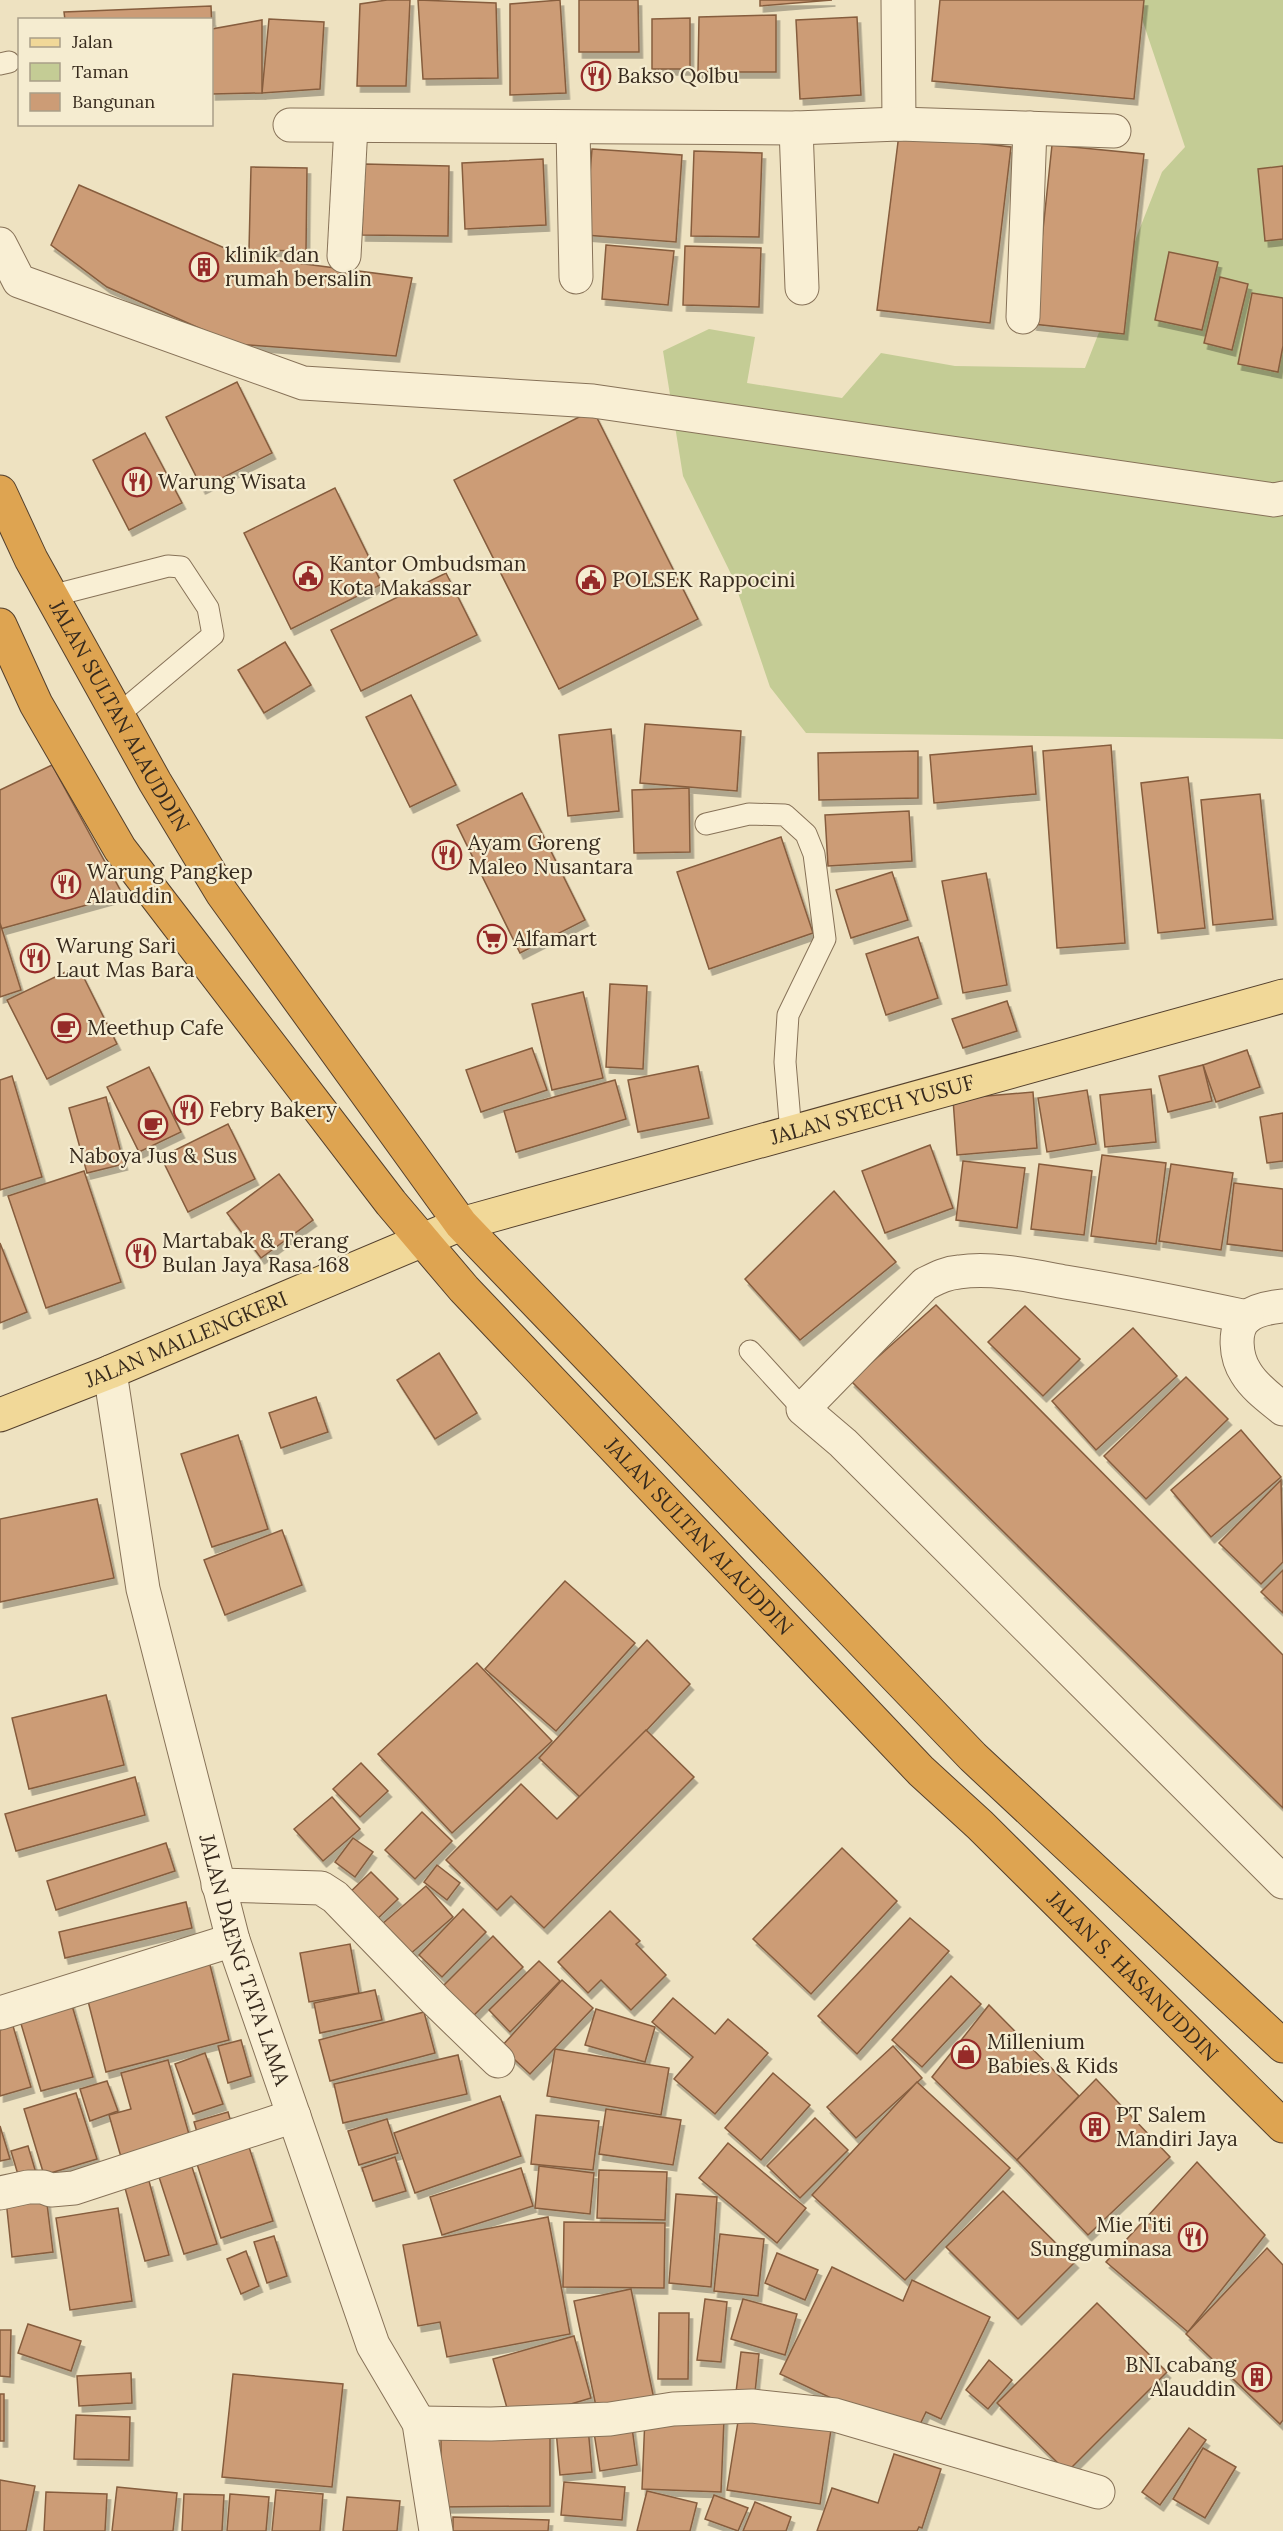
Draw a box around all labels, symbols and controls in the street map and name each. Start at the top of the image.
legend [18,18,213,126]
text: Jalan [71,30,113,53]
text: Taman [72,60,129,83]
restaurant icon: Bakso Qolbu [580,60,612,92]
place label: Bakso Qolbu [617,62,739,89]
text: Bangunan [72,90,155,113]
place label: klinik dan rumah bersalin [225,241,372,292]
building icon: klinik dan rumah bersalin [188,251,220,283]
restaurant icon: Warung Wisata [121,466,153,498]
place label: Warung Wisata [158,468,306,495]
place label: Kantor Ombudsman Kota Makassar [329,550,527,601]
public building icon: Kantor Ombudsman Kota Makassar [292,560,324,592]
public building icon: POLSEK Rappocini [575,564,607,596]
place label: POLSEK Rappocini [612,566,795,593]
street label: JALAN SULTAN ALAUDDIN [43,594,196,837]
place label: Ayam Goreng Maleo Nusantara [467,829,633,880]
restaurant icon: Ayam Goreng Maleo Nusantara [431,839,463,871]
place label: Warung Pangkep Alauddin [86,858,253,909]
restaurant icon: Warung Pangkep Alauddin [50,868,82,900]
supermarket icon: Alfamart [476,923,508,955]
place label: Alfamart [512,925,598,952]
place label: Warung Sari Laut Mas Bara [56,932,195,983]
restaurant icon: Warung Sari Laut Mas Bara [19,942,51,974]
cafe icon: Meethup Cafe [50,1012,82,1044]
place label: Meethup Cafe [87,1014,224,1041]
street label: JALAN SYECH YUSUF [766,1068,978,1151]
restaurant icon: Febry Bakery [172,1094,204,1126]
place label: Febry Bakery [209,1096,337,1123]
cafe icon: Naboya Jus & Sus [137,1109,169,1141]
place label: Naboya Jus & Sus [69,1142,237,1169]
place label: Martabak & Terang Bulan Jaya Rasa 168 [162,1227,350,1278]
restaurant icon: Martabak & Terang Bulan Jaya Rasa 168 [125,1237,157,1269]
street label: JALAN MALLENGKERI [80,1285,291,1394]
street label: JALAN SULTAN ALAUDDIN [598,1431,799,1640]
street label: JALAN DAENG TATA LAMA [193,1830,297,2090]
street label: JALAN S. HASANUDDIN [1041,1884,1224,2067]
place label: Millenium Babies & Kids [987,2028,1118,2079]
shop icon: Millenium Babies & Kids [950,2038,982,2070]
place label: PT Salem Mandiri Jaya [1116,2101,1238,2152]
building icon: PT Salem Mandiri Jaya [1079,2111,1111,2143]
place label: Mie Titi Sungguminasa [1030,2211,1172,2262]
restaurant icon: Mie Titi Sungguminasa [1177,2221,1209,2253]
place label: BNI cabang Alauddin [1125,2351,1236,2402]
building icon: BNI cabang Alauddin [1241,2361,1273,2393]

